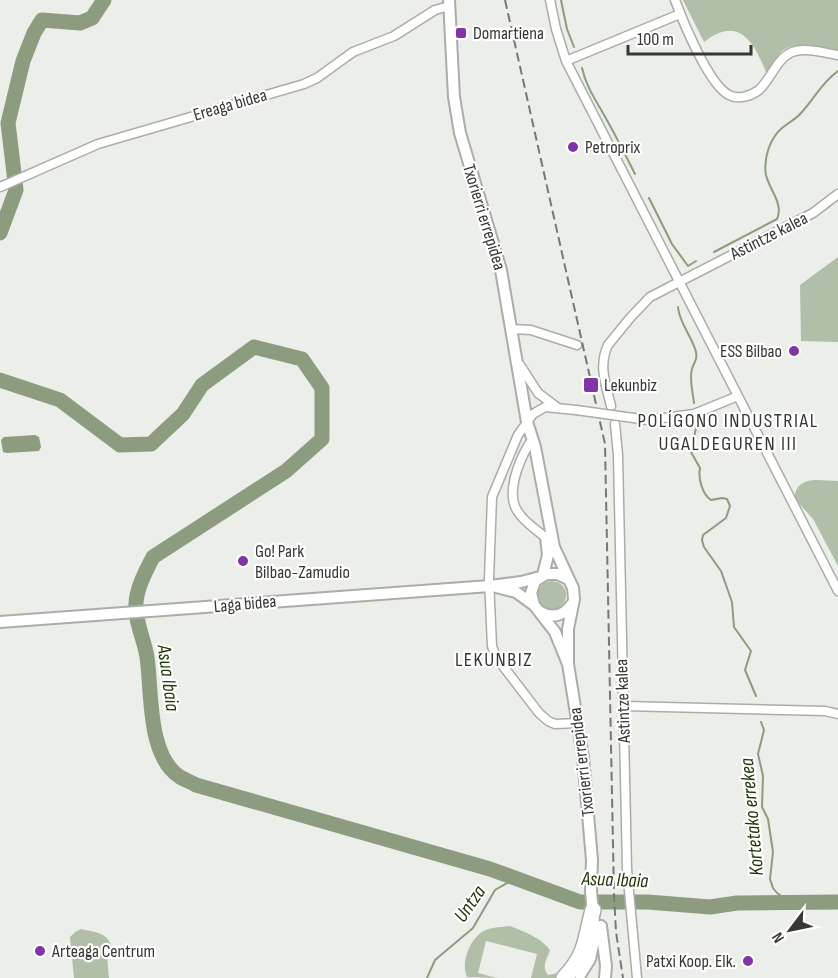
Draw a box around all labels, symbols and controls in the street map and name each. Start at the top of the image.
scale bar [628,18,751,56]
place label: Domartiena [473,23,544,44]
marker: Domartiena [454,26,468,40]
text: 100 m [637,29,674,50]
street label: Ereaga bidea [191,84,269,126]
place label: Petroprix [585,137,641,158]
marker: Petroprix [566,140,580,154]
street label: Txorierri errepidea [458,161,510,273]
street label: Astintze kalea [726,208,811,265]
place label: ESS Bilbao [720,341,782,362]
marker: ESS Bilbao [787,344,801,358]
place label: Lekunbiz [604,375,658,396]
marker: Lekunbiz [582,376,600,394]
district label: POLÍGONO INDUSTRIAL UGALDEGUREN III [637,409,819,456]
place label: Go! Park Bilbao-Zamudio [255,541,350,583]
marker: Go! Park Bilbao-Zamudio [236,554,250,568]
street label: Laga bidea [213,591,277,617]
water label: Asua Ibaia [151,642,185,713]
district label: LEKUNBIZ [455,648,533,672]
street label: Astintze kalea [611,659,635,744]
street label: Txorierri errepidea [565,706,599,818]
water label: Kortetako errekea [735,757,769,877]
water label: Asua Ibaia [580,867,649,893]
water label: Untza [449,881,491,927]
north arrow [760,900,820,960]
text: N [768,928,789,946]
place label: Arteaga Centrum [51,941,155,962]
marker: Arteaga Centrum [33,944,47,958]
place label: Patxi Koop. Elk. [646,951,736,972]
marker: Patxi Koop. Elk. [741,954,755,968]

